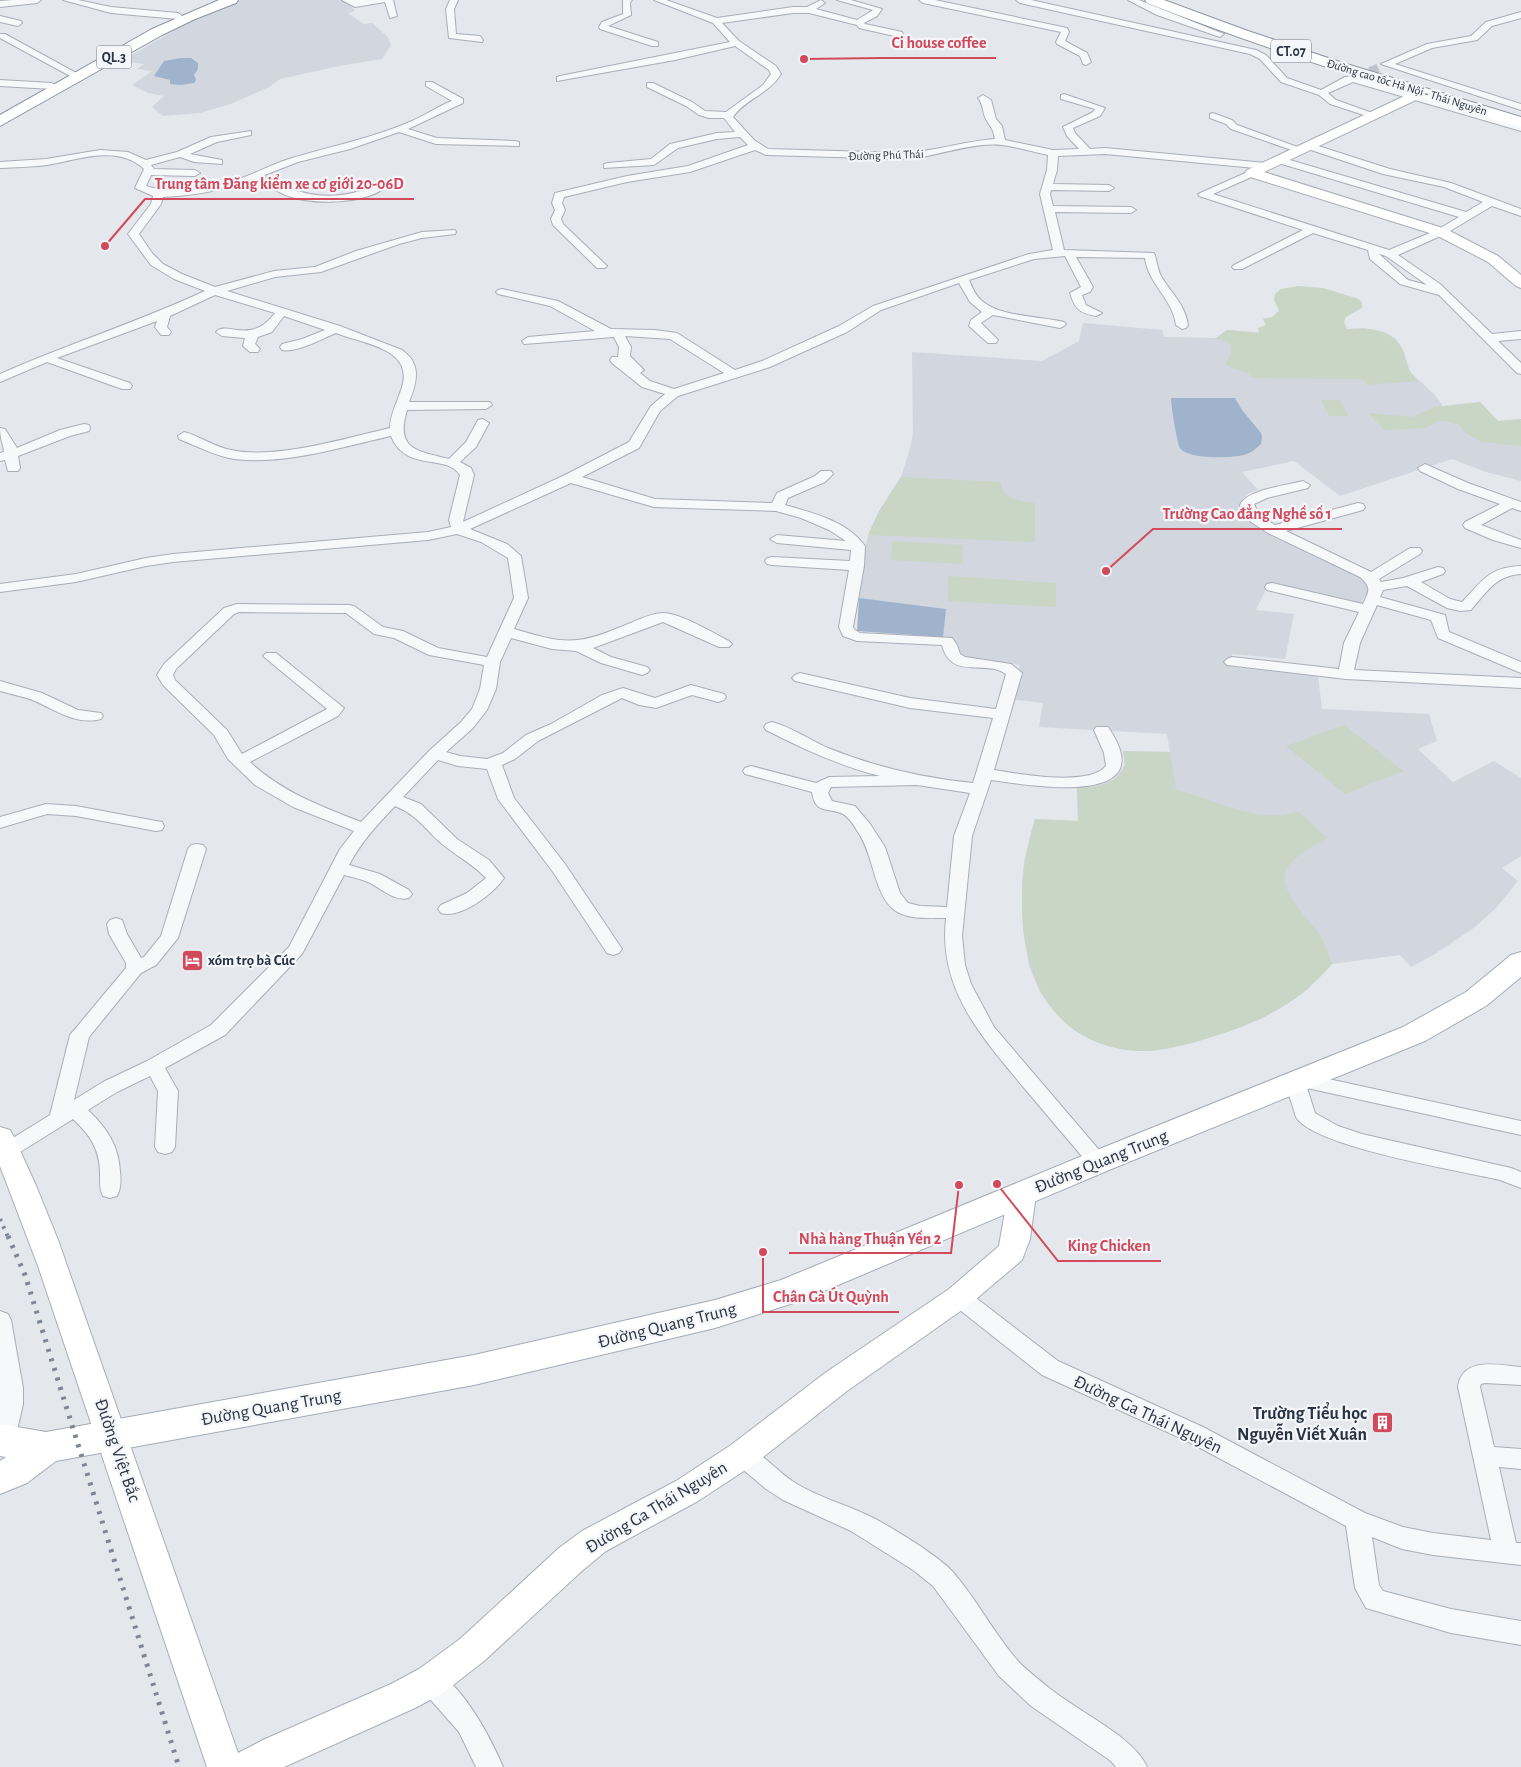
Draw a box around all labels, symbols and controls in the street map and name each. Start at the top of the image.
callout: Ci house coffee [881,27,996,58]
text: Ci house coffee [892,35,987,51]
road number: CT.07 [1271,40,1311,62]
road number: QL.3 [96,46,132,68]
street label: Đường cao tốc Hà Nội - Thái Nguyên [1325,57,1489,118]
street label: Đường Phú Thái [848,148,924,162]
callout: Trung tâm Đăng kiểm xe cơ giới 20-06D [145,168,414,199]
text: Trung tâm Đăng kiểm xe cơ giới 20-06D [154,174,404,192]
callout: Trường Cao đẳng Nghề số 1 [1153,498,1342,529]
text: Trường Cao đẳng Nghề số 1 [1162,504,1332,522]
hotel icon: xóm trọ bà Cúc [180,948,204,972]
place label: xóm trọ bà Cúc [208,953,295,968]
street label: Đường Quang Trung [1032,1127,1171,1197]
callout: Nhà hàng Thuận Yến 2 [789,1222,951,1253]
text: Nhà hàng Thuận Yến 2 [799,1230,942,1247]
callout: King Chicken [1058,1230,1161,1261]
text: King Chicken [1067,1238,1151,1254]
callout: Chân Gà Út Quỳnh [763,1281,899,1312]
text: Chân Gà Út Quỳnh [773,1286,889,1306]
street label: Đường Quang Trung [596,1300,738,1352]
street label: Đường Ga Thái Nguyên [1071,1373,1225,1457]
street label: Đường Quang Trung [200,1387,343,1429]
street label: Đường Việt Bắc [91,1396,144,1504]
place label: Trường Tiểu học Nguyễn Viết Xuân [1237,1402,1367,1444]
building icon: Trường Tiểu học Nguyễn Viết Xuân [1371,1411,1395,1435]
street label: Đường Ga Thái Nguyên [583,1459,730,1557]

